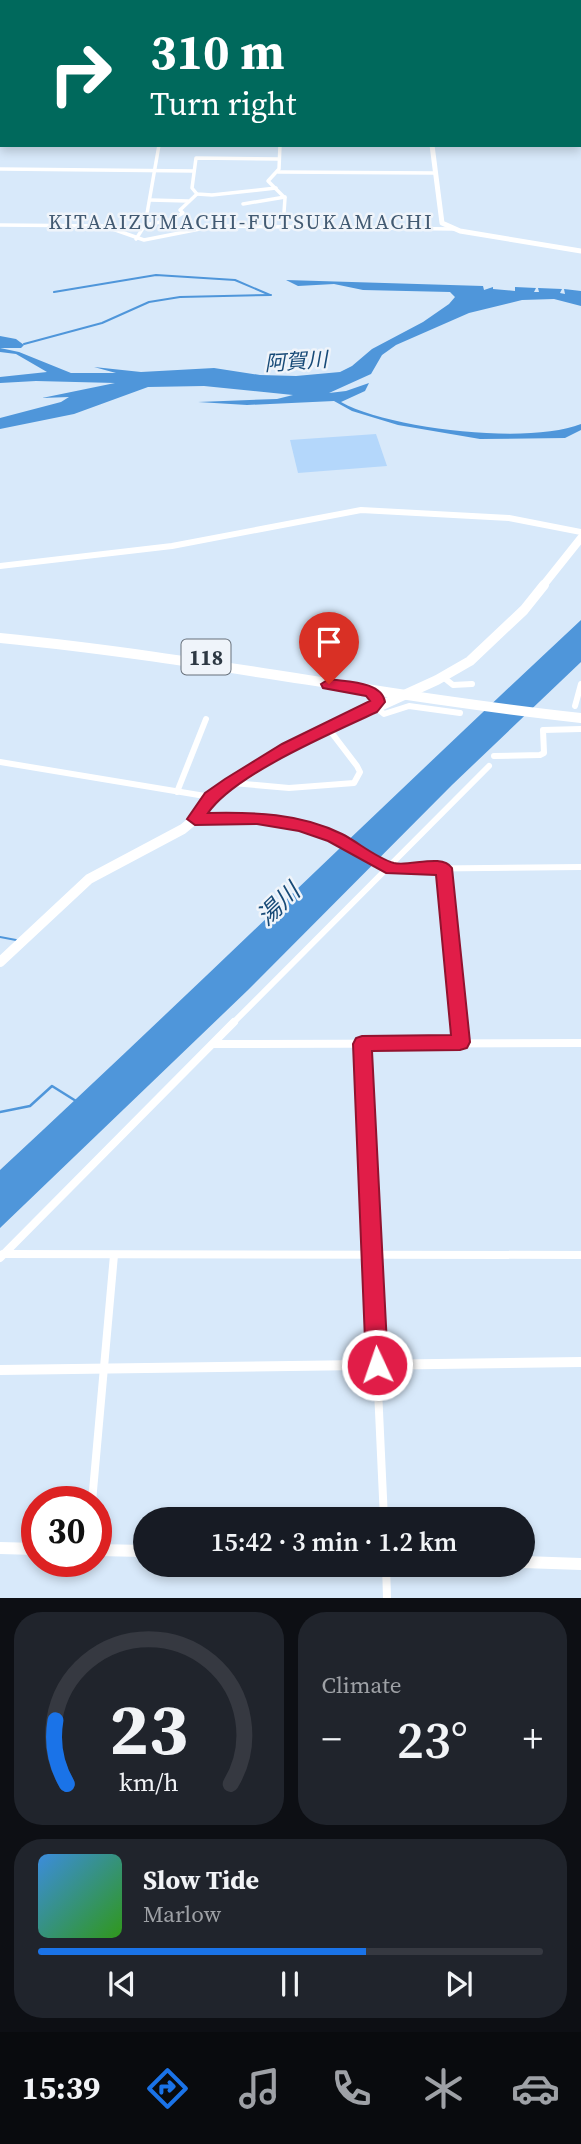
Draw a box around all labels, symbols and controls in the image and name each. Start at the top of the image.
text: 310 m [150,18,285,85]
icon: right [35,28,126,119]
text: Turn right [150,82,296,126]
district label: KITAAIZUMACHI-FUTSUKAMACHI [48,207,434,236]
water label: 阿賀川 [264,344,330,378]
pin [299,612,359,684]
icon: arrive [310,623,348,661]
road number: 118 [182,640,230,674]
water label: 湯川 [249,873,309,933]
position arrow [340,1328,414,1402]
speed limit sign: 30 [21,1486,112,1577]
text: 15:42 · 3 min · 1.2 km [211,1524,457,1560]
text: Climate [322,1669,401,1701]
text: 23 [109,1680,188,1779]
text: 23° [397,1704,468,1775]
text: − [322,1713,342,1765]
text: + [523,1713,543,1765]
text: km/h [119,1765,179,1799]
text: Slow Tide [143,1862,259,1898]
text: Marlow [143,1898,221,1930]
icon: previous [103,1965,141,2003]
icon: pause [271,1965,309,2003]
icon: next [440,1965,478,2003]
icon: directions [143,2064,192,2113]
icon: music [235,2064,284,2113]
icon: phone [327,2064,376,2113]
icon: climate [419,2064,468,2113]
icon: car [511,2064,560,2113]
text: 15:39 [21,2066,100,2110]

